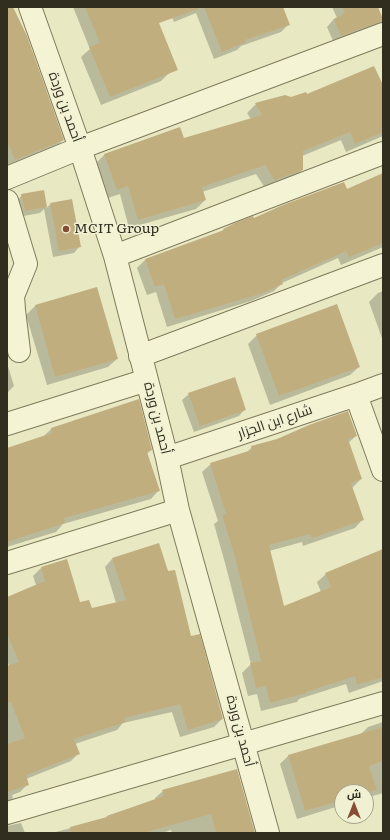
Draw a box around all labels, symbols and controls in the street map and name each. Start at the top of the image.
street label: أحمد بن وردة [44,69,86,145]
place label: MCIT Group [74,221,159,237]
marker: MCIT Group [61,224,71,234]
street label: أحمد بن وردة [140,380,174,456]
street label: شارع ابن الجزار [236,401,314,443]
street label: أحمد بن وردة [222,693,258,769]
north arrow [334,784,374,824]
text: ش [347,785,361,801]

